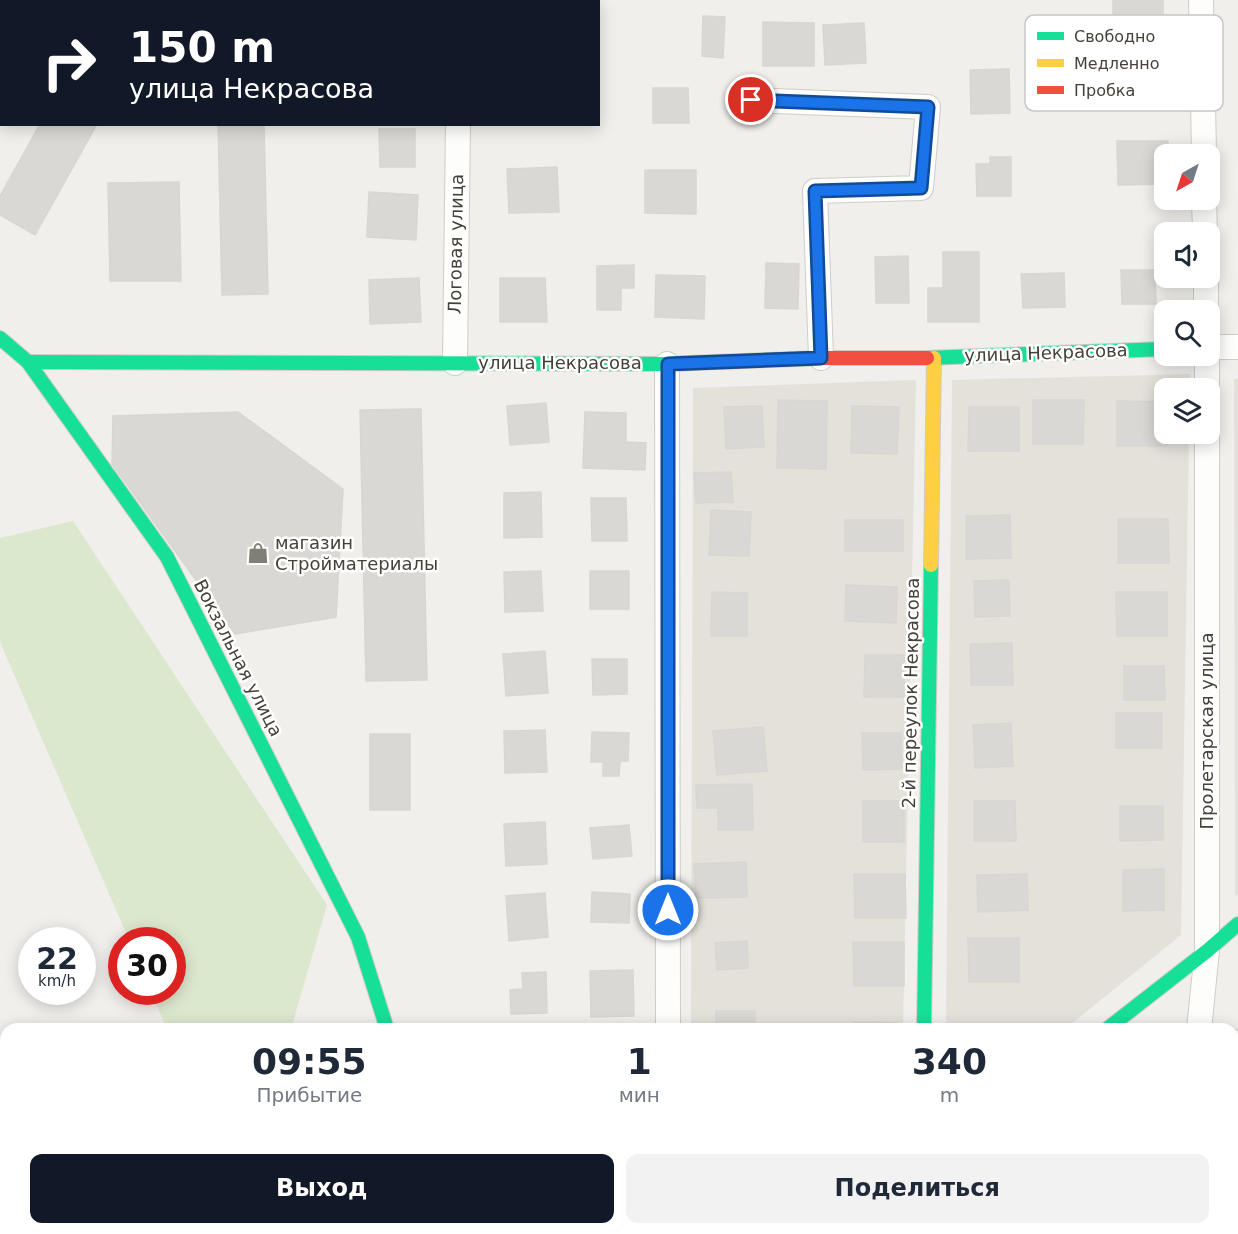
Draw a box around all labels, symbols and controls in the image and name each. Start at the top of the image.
legend [1025,15,1223,111]
text: 150 m [129,23,275,72]
icon: right [30,24,108,102]
text: Свободно [1074,27,1155,46]
text: Медленно [1074,54,1160,73]
text: улица Некрасова [129,73,374,104]
pin [725,74,776,125]
text: Пробка [1074,81,1135,100]
icon: arrive [734,83,767,116]
north arrow [1154,144,1220,210]
map controls [1154,144,1220,444]
street label: Логовая улица [444,174,467,314]
button: sound [1154,222,1220,288]
button: search [1154,300,1220,366]
street label: улица Некрасова [964,339,1128,366]
street label: улица Некрасова [478,352,642,373]
button: layers [1154,378,1220,444]
place label: магазин Стройматериалы [275,532,438,574]
shop icon: магазин Стройматериалы [246,541,270,565]
street label: Вокзальная улица [190,576,287,740]
street label: 2-й переулок Некрасова [898,577,923,809]
street label: Пролетарская улица [1196,633,1217,829]
position arrow [636,878,700,942]
speed limit sign: 30 [108,927,186,1005]
text: 22 [36,941,78,976]
text: km/h [38,972,76,990]
text: 09:55 [252,1041,367,1082]
text: 1 [627,1041,652,1082]
text: 340 [912,1041,987,1082]
text: Прибытие [256,1083,362,1107]
text: мин [619,1083,660,1107]
text: m [940,1083,959,1107]
button: Выход [30,1154,614,1223]
button: Поделиться [626,1154,1209,1223]

